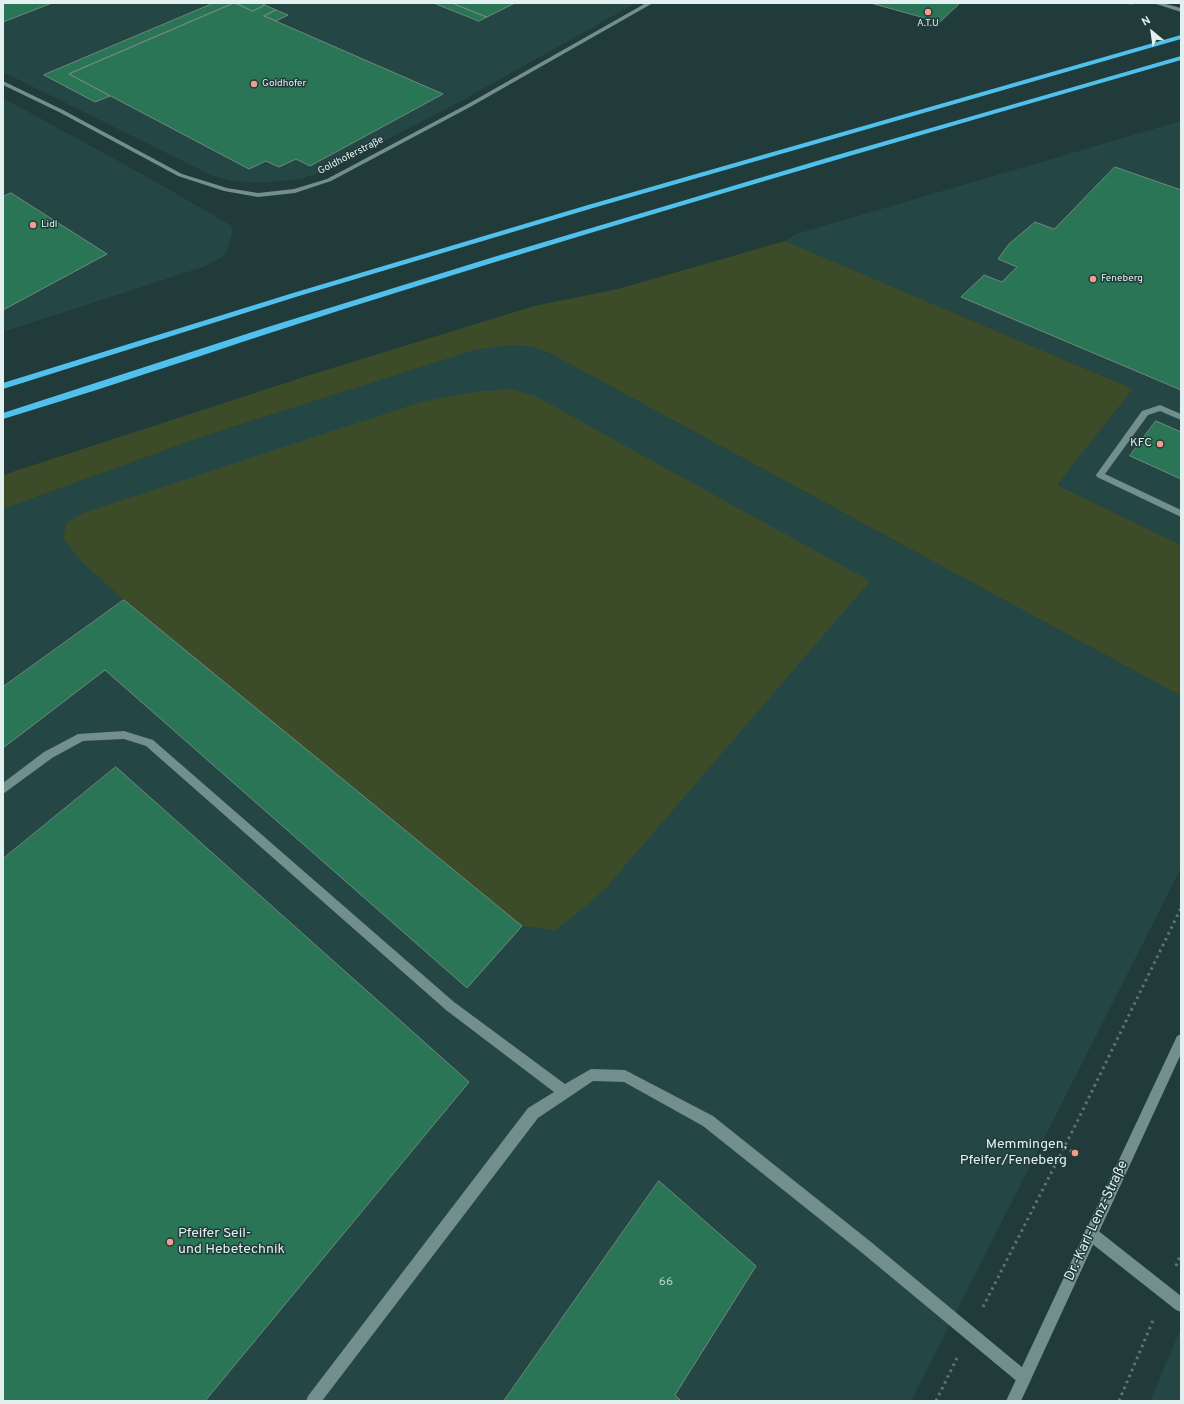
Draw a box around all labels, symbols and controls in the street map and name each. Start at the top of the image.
marker: A.T.U [923,7,933,17]
north arrow [1132,12,1172,52]
text: N [1139,13,1153,30]
place label: A.T.U [917,18,939,30]
place label: Goldhofer [262,78,306,90]
marker: Goldhofer [249,79,259,89]
street label: Goldhoferstraße [316,134,386,178]
place label: Lidl [41,219,57,231]
marker: Lidl [28,220,38,230]
place label: Feneberg [1101,273,1143,285]
marker: Feneberg [1088,274,1098,284]
place label: KFC [1130,437,1152,451]
marker: KFC [1155,439,1165,449]
place label: Memmingen, Pfeifer/Feneberg [960,1137,1067,1170]
marker: Memmingen, Pfeifer/Feneberg [1070,1148,1080,1158]
street label: Dr.-Karl-Lenz-Straße [1062,1158,1132,1284]
place label: Pfeifer Seil- und Hebetechnik [178,1226,285,1258]
marker: Pfeifer Seil- und Hebetechnik [165,1237,175,1247]
house number: 66 [659,1276,673,1290]

